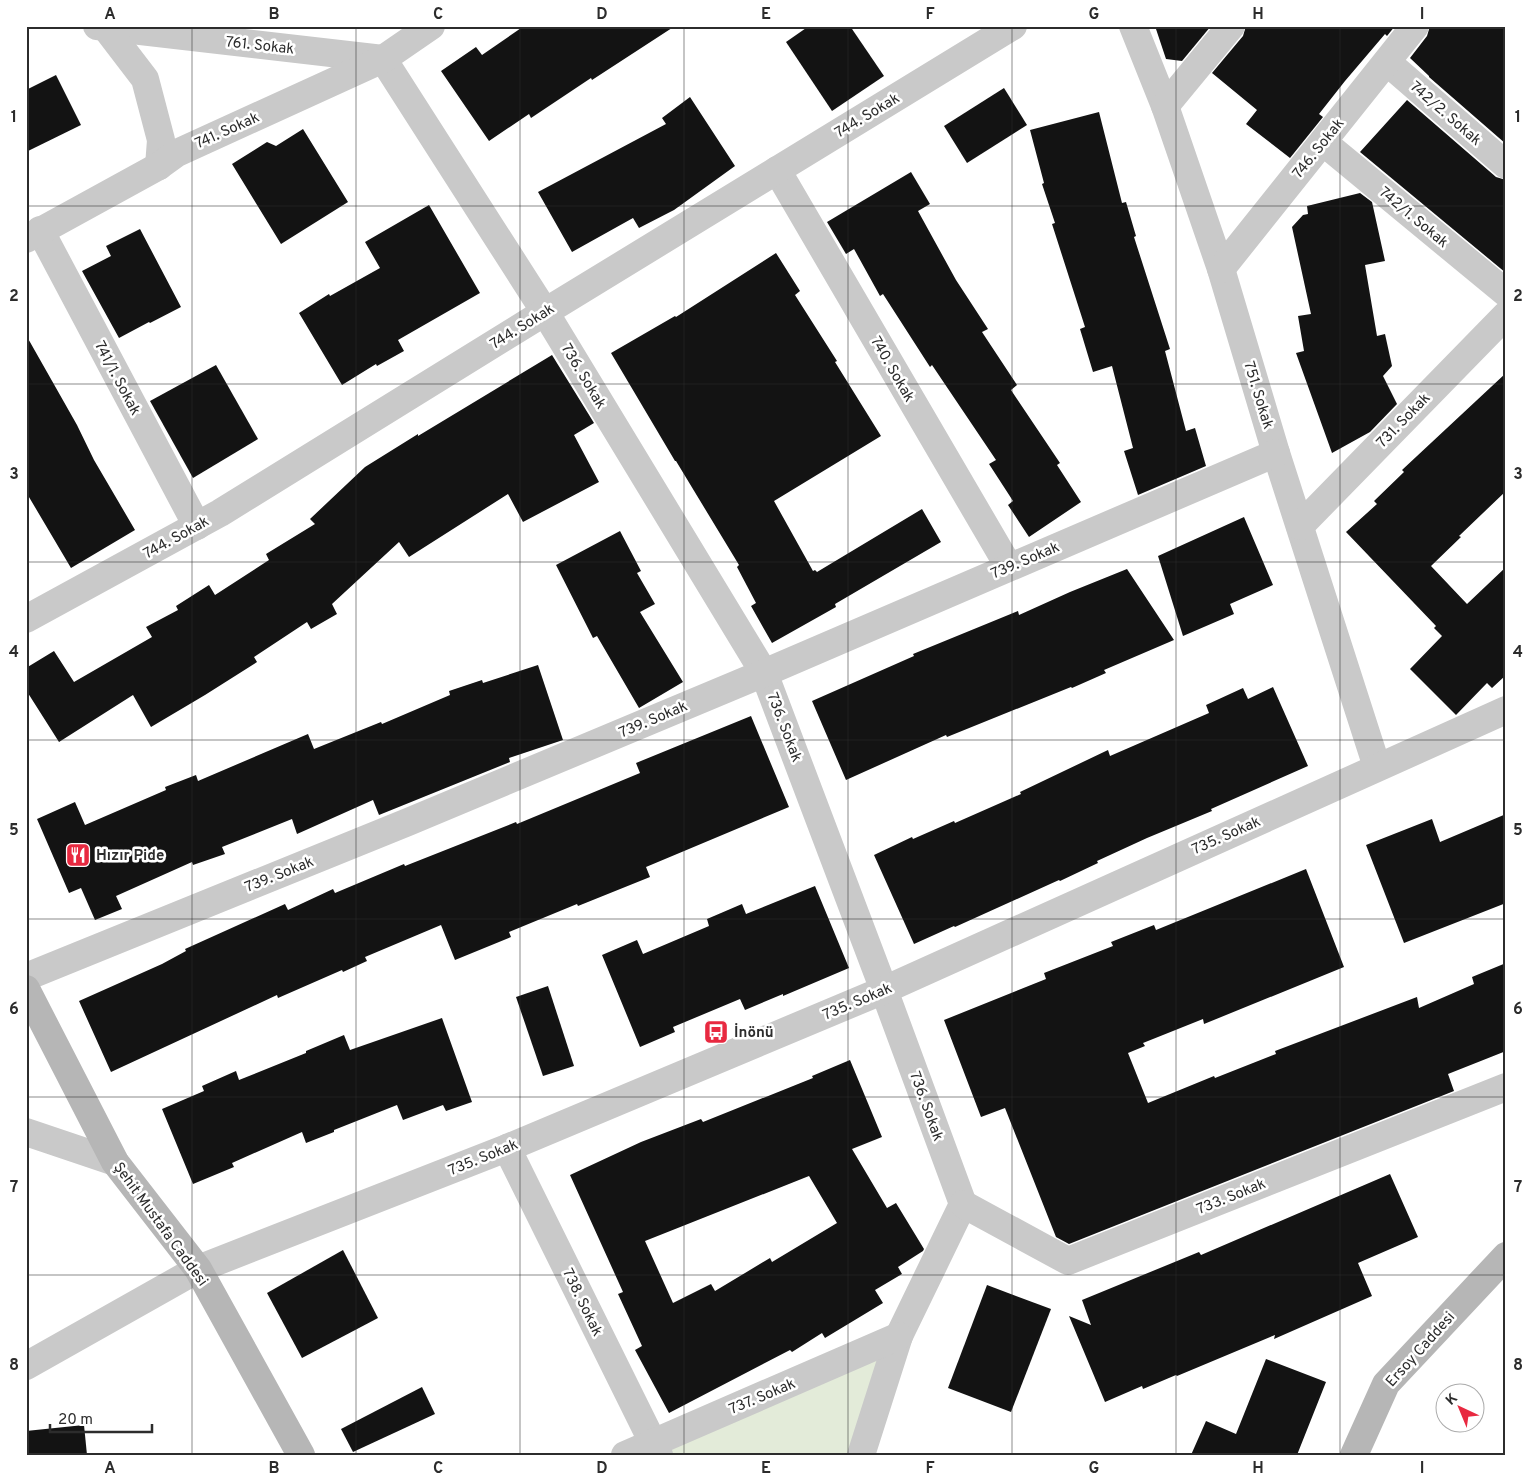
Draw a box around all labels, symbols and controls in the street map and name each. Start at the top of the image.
text: A [104,5,116,25]
text: B [268,5,280,25]
text: C [433,5,443,25]
text: D [596,5,608,25]
text: E [761,5,771,25]
text: F [925,5,935,25]
text: G [1089,5,1099,25]
text: H [1252,5,1264,25]
text: I [1420,5,1424,25]
street label: 761. Sokak [225,33,295,60]
street label: 742/2. Sokak [1405,78,1485,150]
street label: 744. Sokak [832,89,904,143]
text: 1 [11,108,17,128]
text: 1 [1515,108,1521,128]
street label: 741. Sokak [192,109,263,154]
street label: 746. Sokak [1289,115,1349,183]
street label: 742/1. Sokak [1374,184,1452,253]
text: 2 [9,287,19,307]
text: 2 [1513,287,1523,307]
street label: 744. Sokak [487,300,559,355]
street label: 740. Sokak [865,334,918,406]
street label: 741/1. Sokak [89,338,144,419]
street label: 736. Sokak [556,341,610,413]
street label: 751. Sokak [1238,359,1277,432]
street label: 731. Sokak [1373,389,1435,453]
text: 3 [9,465,19,485]
text: 3 [1513,465,1523,485]
street label: 744. Sokak [140,512,213,564]
street label: 739. Sokak [988,538,1063,584]
text: 4 [9,643,19,663]
text: 4 [1513,643,1523,663]
street label: 736. Sokak [762,690,806,765]
street label: 739. Sokak [616,697,691,743]
street label: 735. Sokak [1189,813,1264,860]
text: 5 [9,821,19,841]
text: 5 [1513,821,1523,841]
restaurant icon: Hızır Pide [65,842,91,868]
place label: Hızır Pide [96,847,164,866]
street label: 739. Sokak [242,853,317,898]
street label: 735. Sokak [820,979,895,1025]
text: 6 [9,1000,19,1020]
text: 6 [1513,1000,1523,1020]
bus stop icon: İnönü [703,1019,729,1045]
place label: İnönü [734,1023,774,1043]
street label: 736. Sokak [904,1069,947,1144]
street label: 735. Sokak [446,1136,521,1181]
street label: Şehit Mustafa Caddesi [108,1159,211,1291]
street label: 733. Sokak [1194,1175,1269,1220]
text: 7 [10,1178,18,1198]
text: 7 [1514,1178,1522,1198]
street label: 738. Sokak [557,1266,606,1340]
street label: Ersoy Caddesi [1382,1308,1460,1392]
text: 8 [9,1356,19,1376]
text: 8 [1513,1356,1523,1376]
street label: 737. Sokak [727,1375,799,1420]
north arrow [1434,1384,1484,1434]
text: K [1443,1390,1462,1409]
scale bar [50,1401,152,1433]
text: 20 m [58,1411,93,1430]
text: A [104,1459,116,1479]
text: B [268,1459,280,1479]
text: C [433,1459,443,1479]
text: D [596,1459,608,1479]
text: E [761,1459,771,1479]
text: F [925,1459,935,1479]
text: G [1089,1459,1099,1479]
text: H [1252,1459,1264,1479]
text: I [1420,1459,1424,1479]

